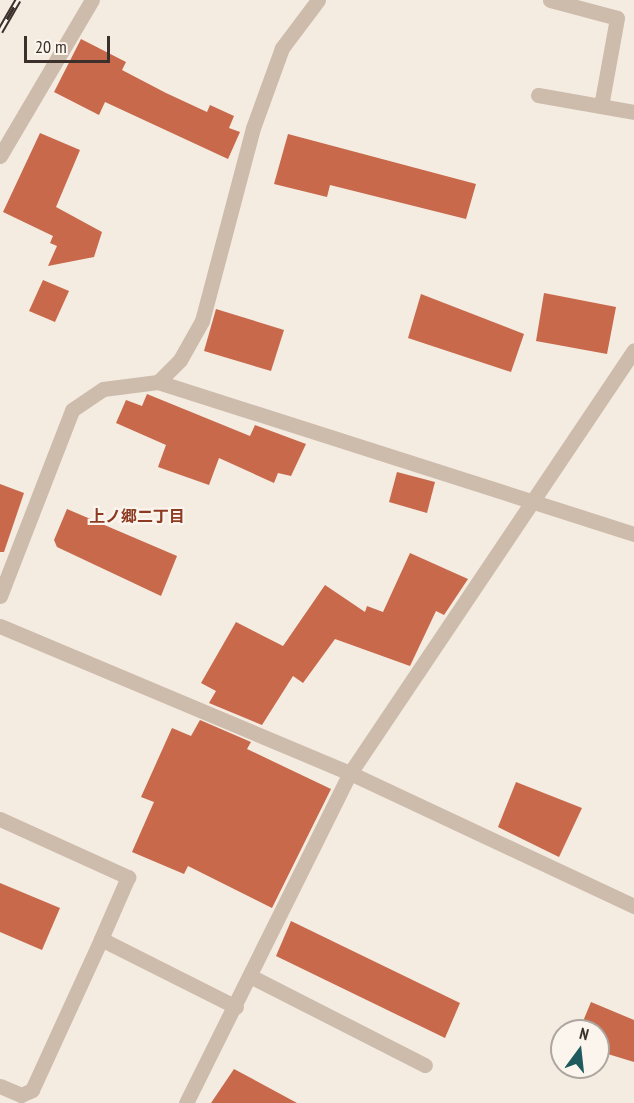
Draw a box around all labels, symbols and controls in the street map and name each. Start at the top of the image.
scale bar [27,24,112,62]
text: 20 m [35,35,67,58]
district label: 上ノ郷二丁目 [89,506,185,526]
north arrow [550,1019,610,1079]
text: N [577,1023,591,1044]

